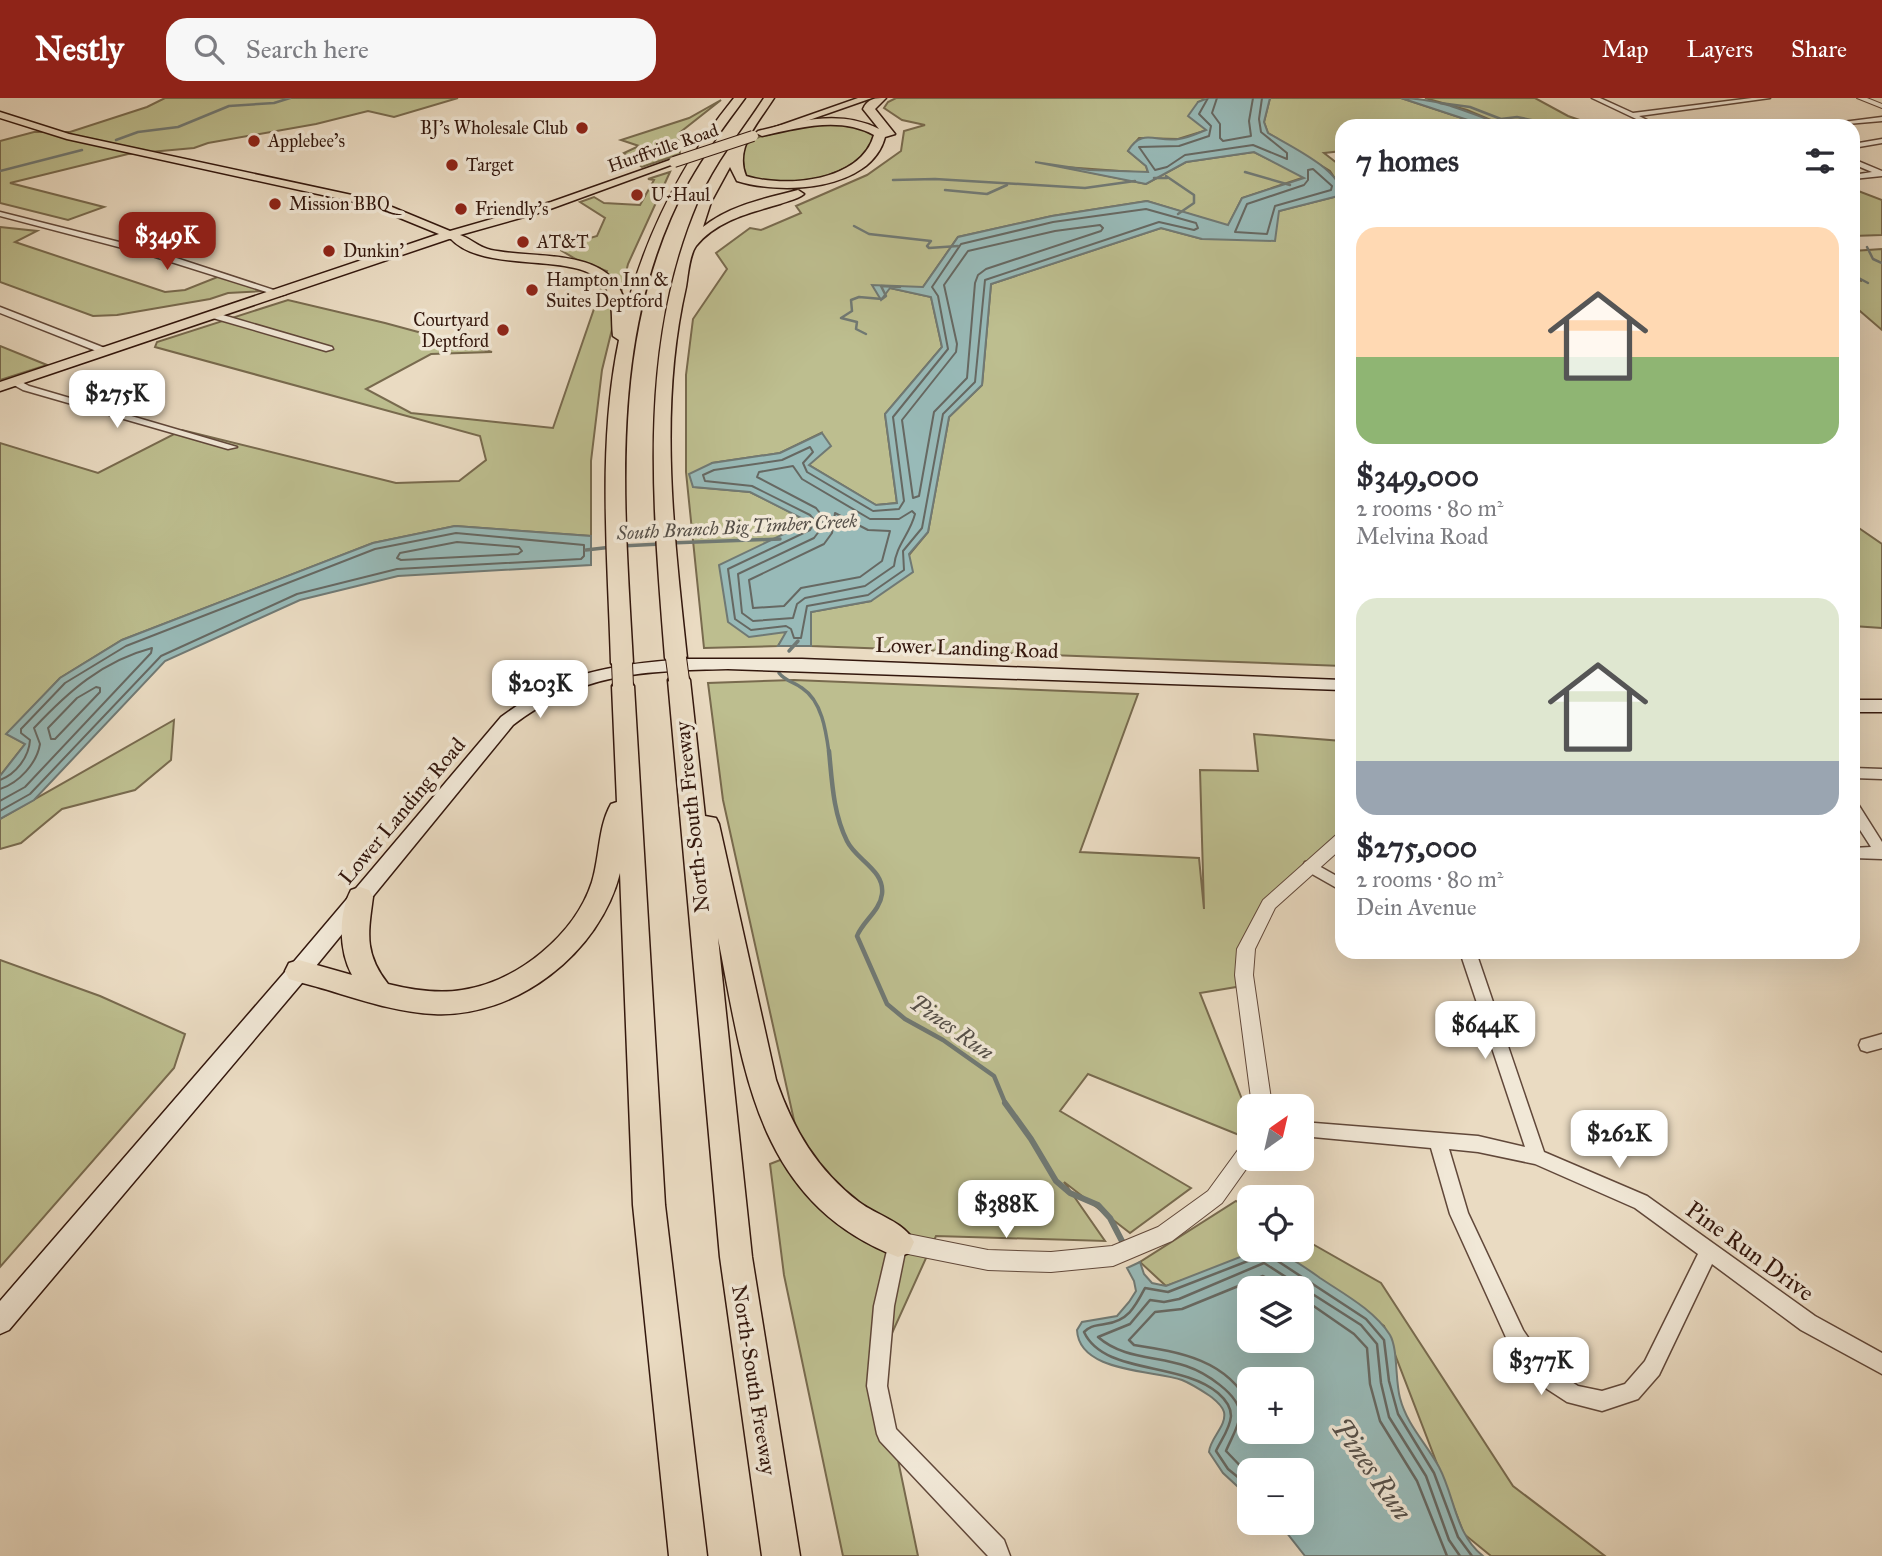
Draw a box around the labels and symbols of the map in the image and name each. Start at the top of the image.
place label: BJ's Wholesale Club [420,117,568,140]
street label: Hurffville Road [605,119,721,177]
marker: BJ's Wholesale Club [574,120,590,136]
place label: Applebee's [267,130,345,152]
marker: Applebee's [246,133,262,149]
place label: Target [466,154,514,177]
marker: Target [444,157,460,173]
place label: U-Haul [651,184,710,206]
marker: U-Haul [629,187,645,203]
place label: Mission BBQ [289,193,402,215]
marker: Mission BBQ [267,196,283,212]
place label: Friendly's [475,198,549,220]
marker: Friendly's [453,201,469,217]
pin: $349K [118,212,216,272]
place label: AT&T [536,231,589,253]
marker: AT&T [515,234,531,250]
place label: Dunkin' [343,240,404,262]
marker: Dunkin' [321,243,337,259]
place label: Hampton Inn & Suites Deptford [546,269,669,312]
marker: Hampton Inn & Suites Deptford [524,282,540,298]
place label: Courtyard Deptford [413,309,489,352]
marker: Courtyard Deptford [495,322,511,338]
pin: $275K [68,370,166,430]
water label: South Branch Big Timber Creek [615,509,859,545]
street label: Lower Landing Road [875,632,1060,664]
pin: $203K [491,660,589,720]
street label: North-South Freeway [669,719,715,914]
street label: Lower Landing Road [333,732,471,890]
water label: Pines Run [905,988,999,1066]
pin: $644K [1436,1002,1534,1061]
north arrow [1237,1094,1314,1171]
pin: $262K [1570,1110,1668,1170]
pin: $388K [957,1180,1055,1240]
street label: Pine Run Drive [1680,1194,1820,1308]
street label: North-South Freeway [726,1283,782,1478]
pin: $377K [1492,1338,1590,1397]
water label: Pines Run [1324,1411,1420,1527]

